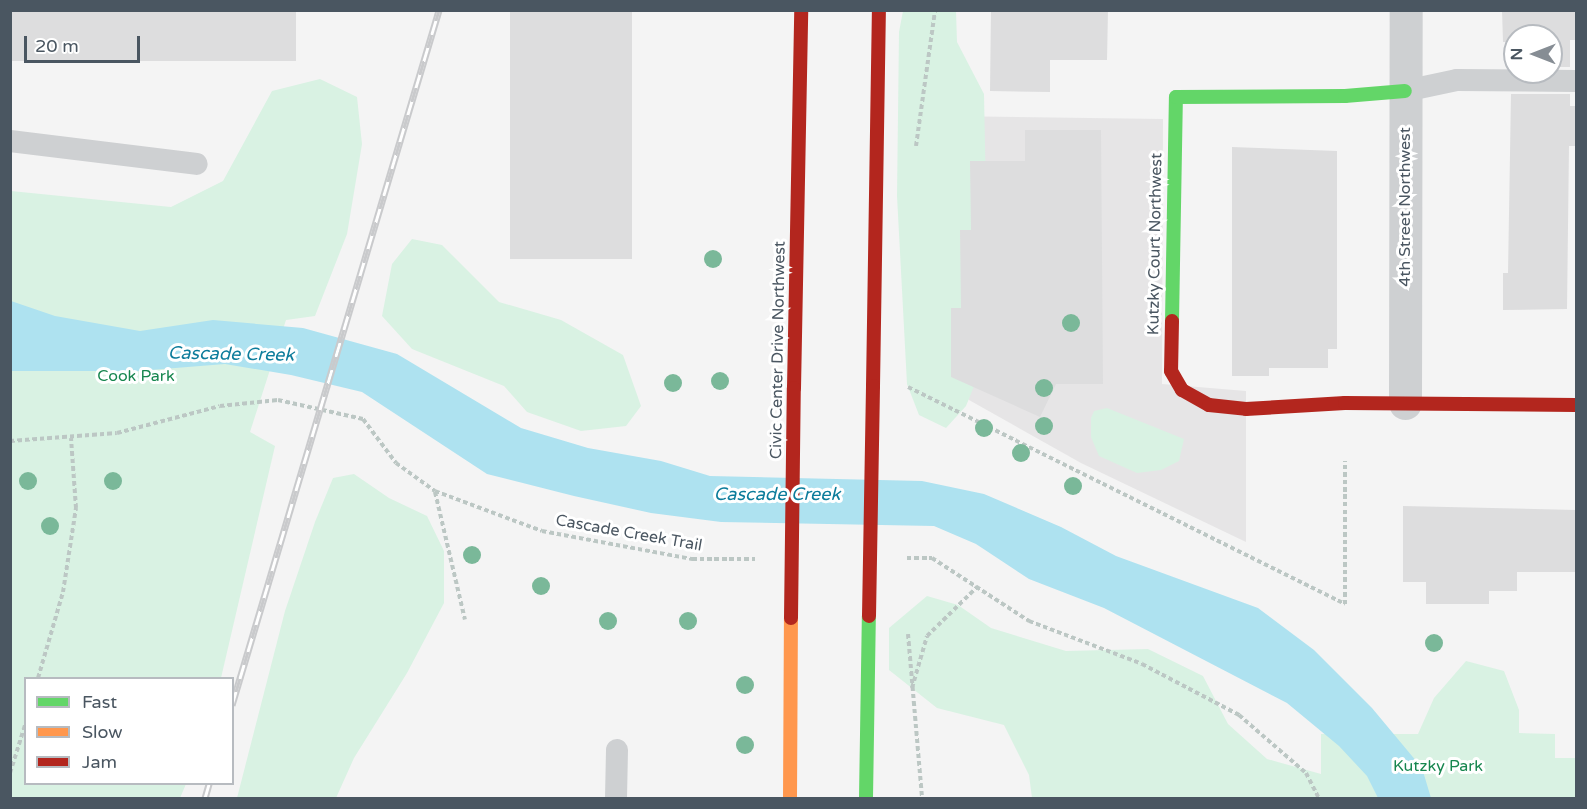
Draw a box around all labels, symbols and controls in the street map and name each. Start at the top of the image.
scale bar [27,24,142,62]
north arrow [1503,24,1563,84]
text: 20 m [35,35,79,57]
text: N [1507,48,1527,60]
street label: 4th Street Northwest [1395,127,1415,287]
street label: Kutzky Court Northwest [1144,153,1166,335]
street label: Civic Center Drive Northwest [766,241,790,459]
water label: Cascade Creek [168,342,294,366]
park label: Cook Park [97,366,175,386]
water label: Cascade Creek [714,483,840,505]
street label: Cascade Creek Trail [554,511,704,555]
legend [24,677,234,785]
text: Fast [82,691,117,713]
text: Slow [82,721,123,743]
text: Jam [82,751,117,773]
park label: Kutzky Park [1393,756,1483,776]

